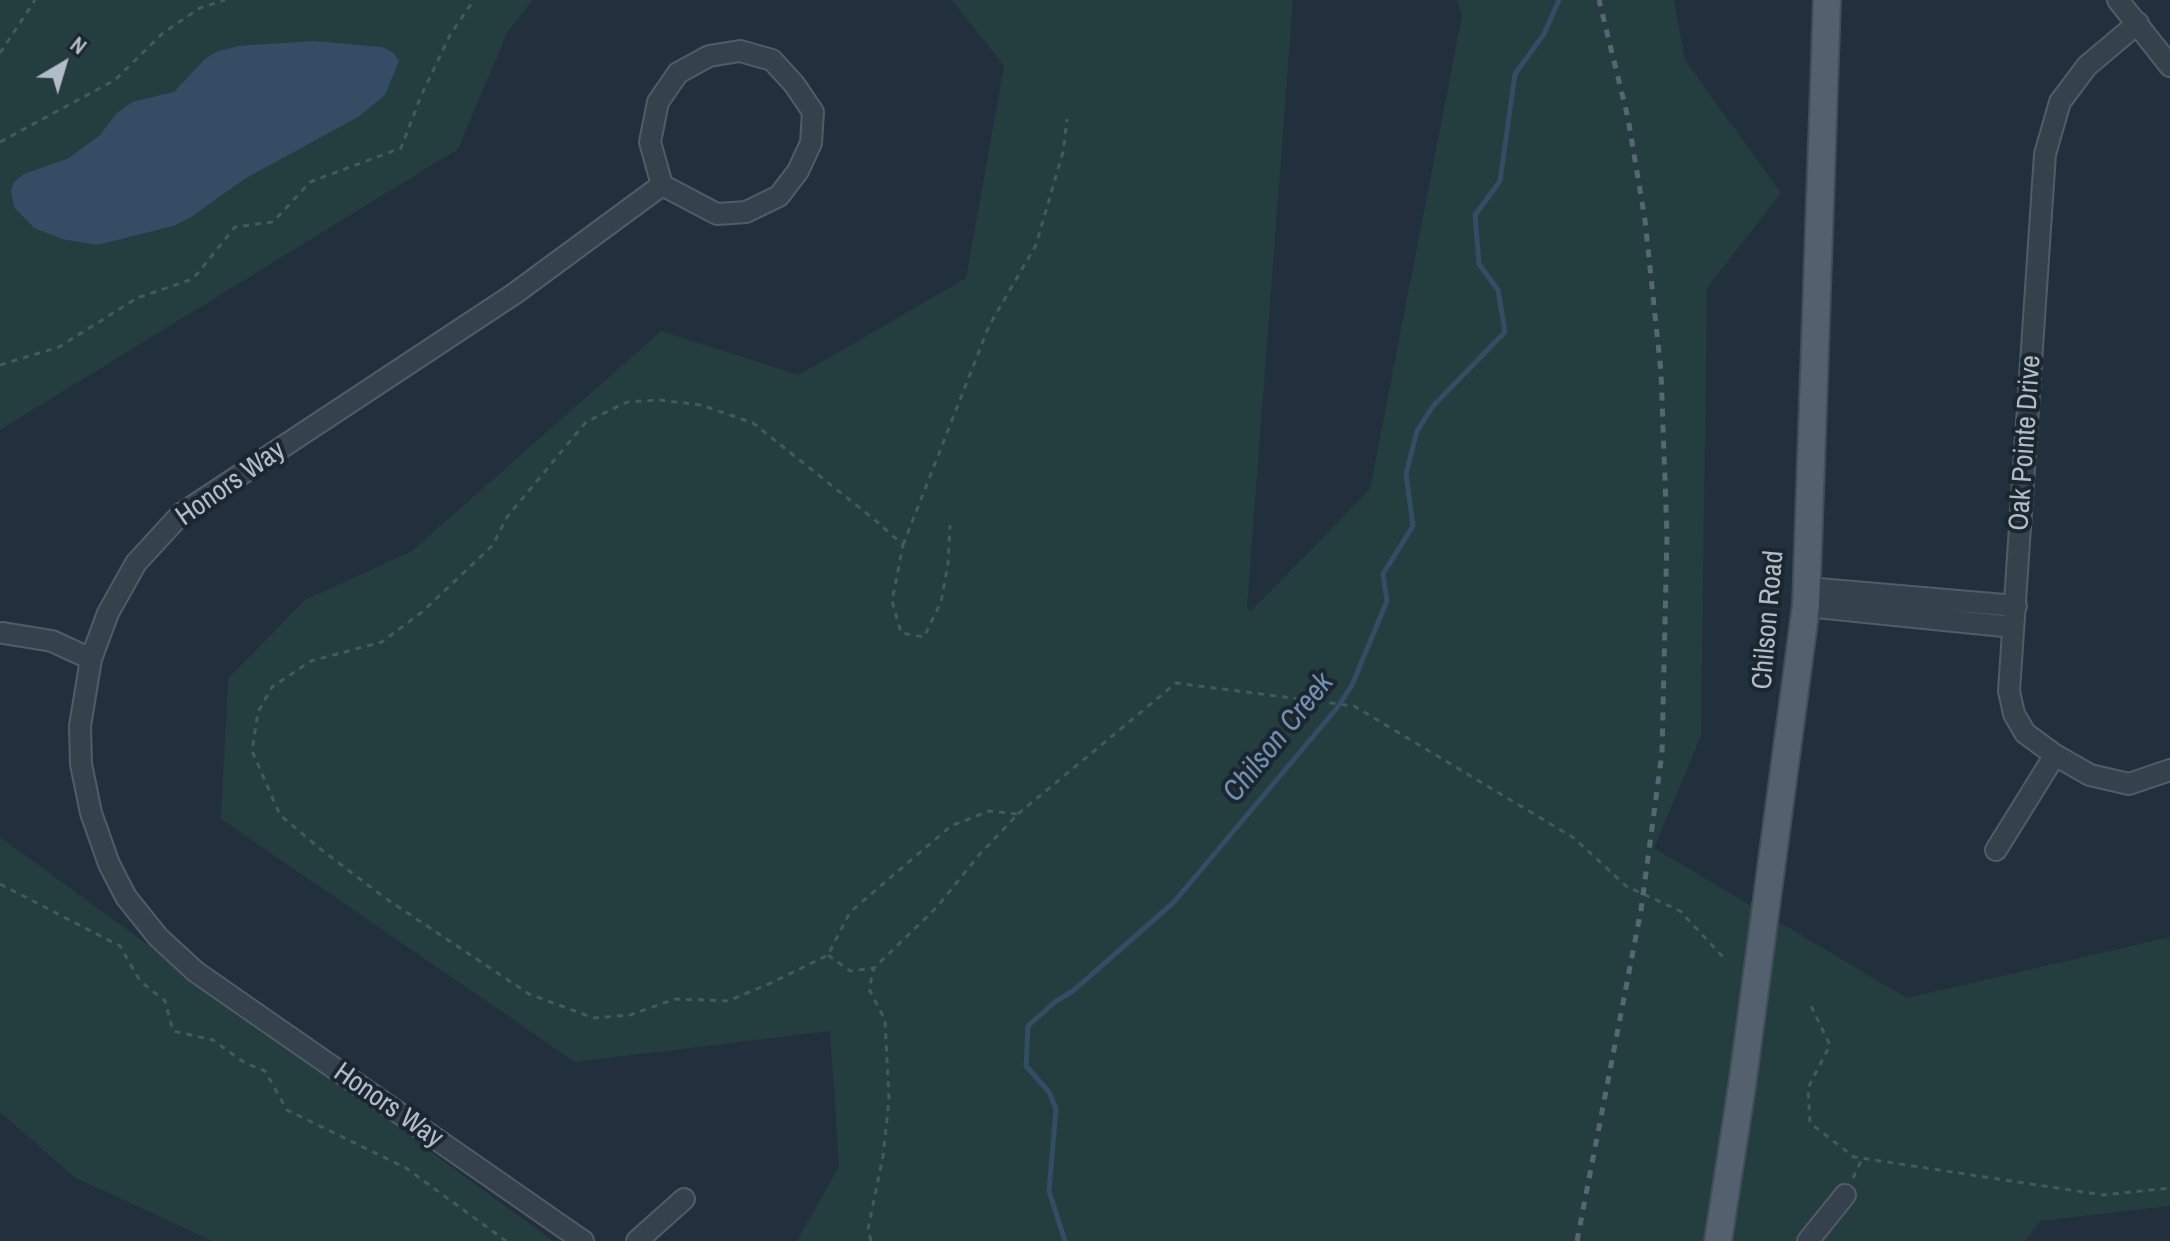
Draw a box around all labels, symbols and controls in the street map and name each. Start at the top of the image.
north arrow [24,24,104,104]
text: N [64,29,93,61]
street label: Oak Pointe Drive [2003,354,2049,532]
street label: Honors Way [170,434,292,534]
street label: Chilson Road [1746,549,1792,691]
water label: Chilson Creek [1216,666,1342,810]
street label: Honors Way [327,1056,449,1156]

